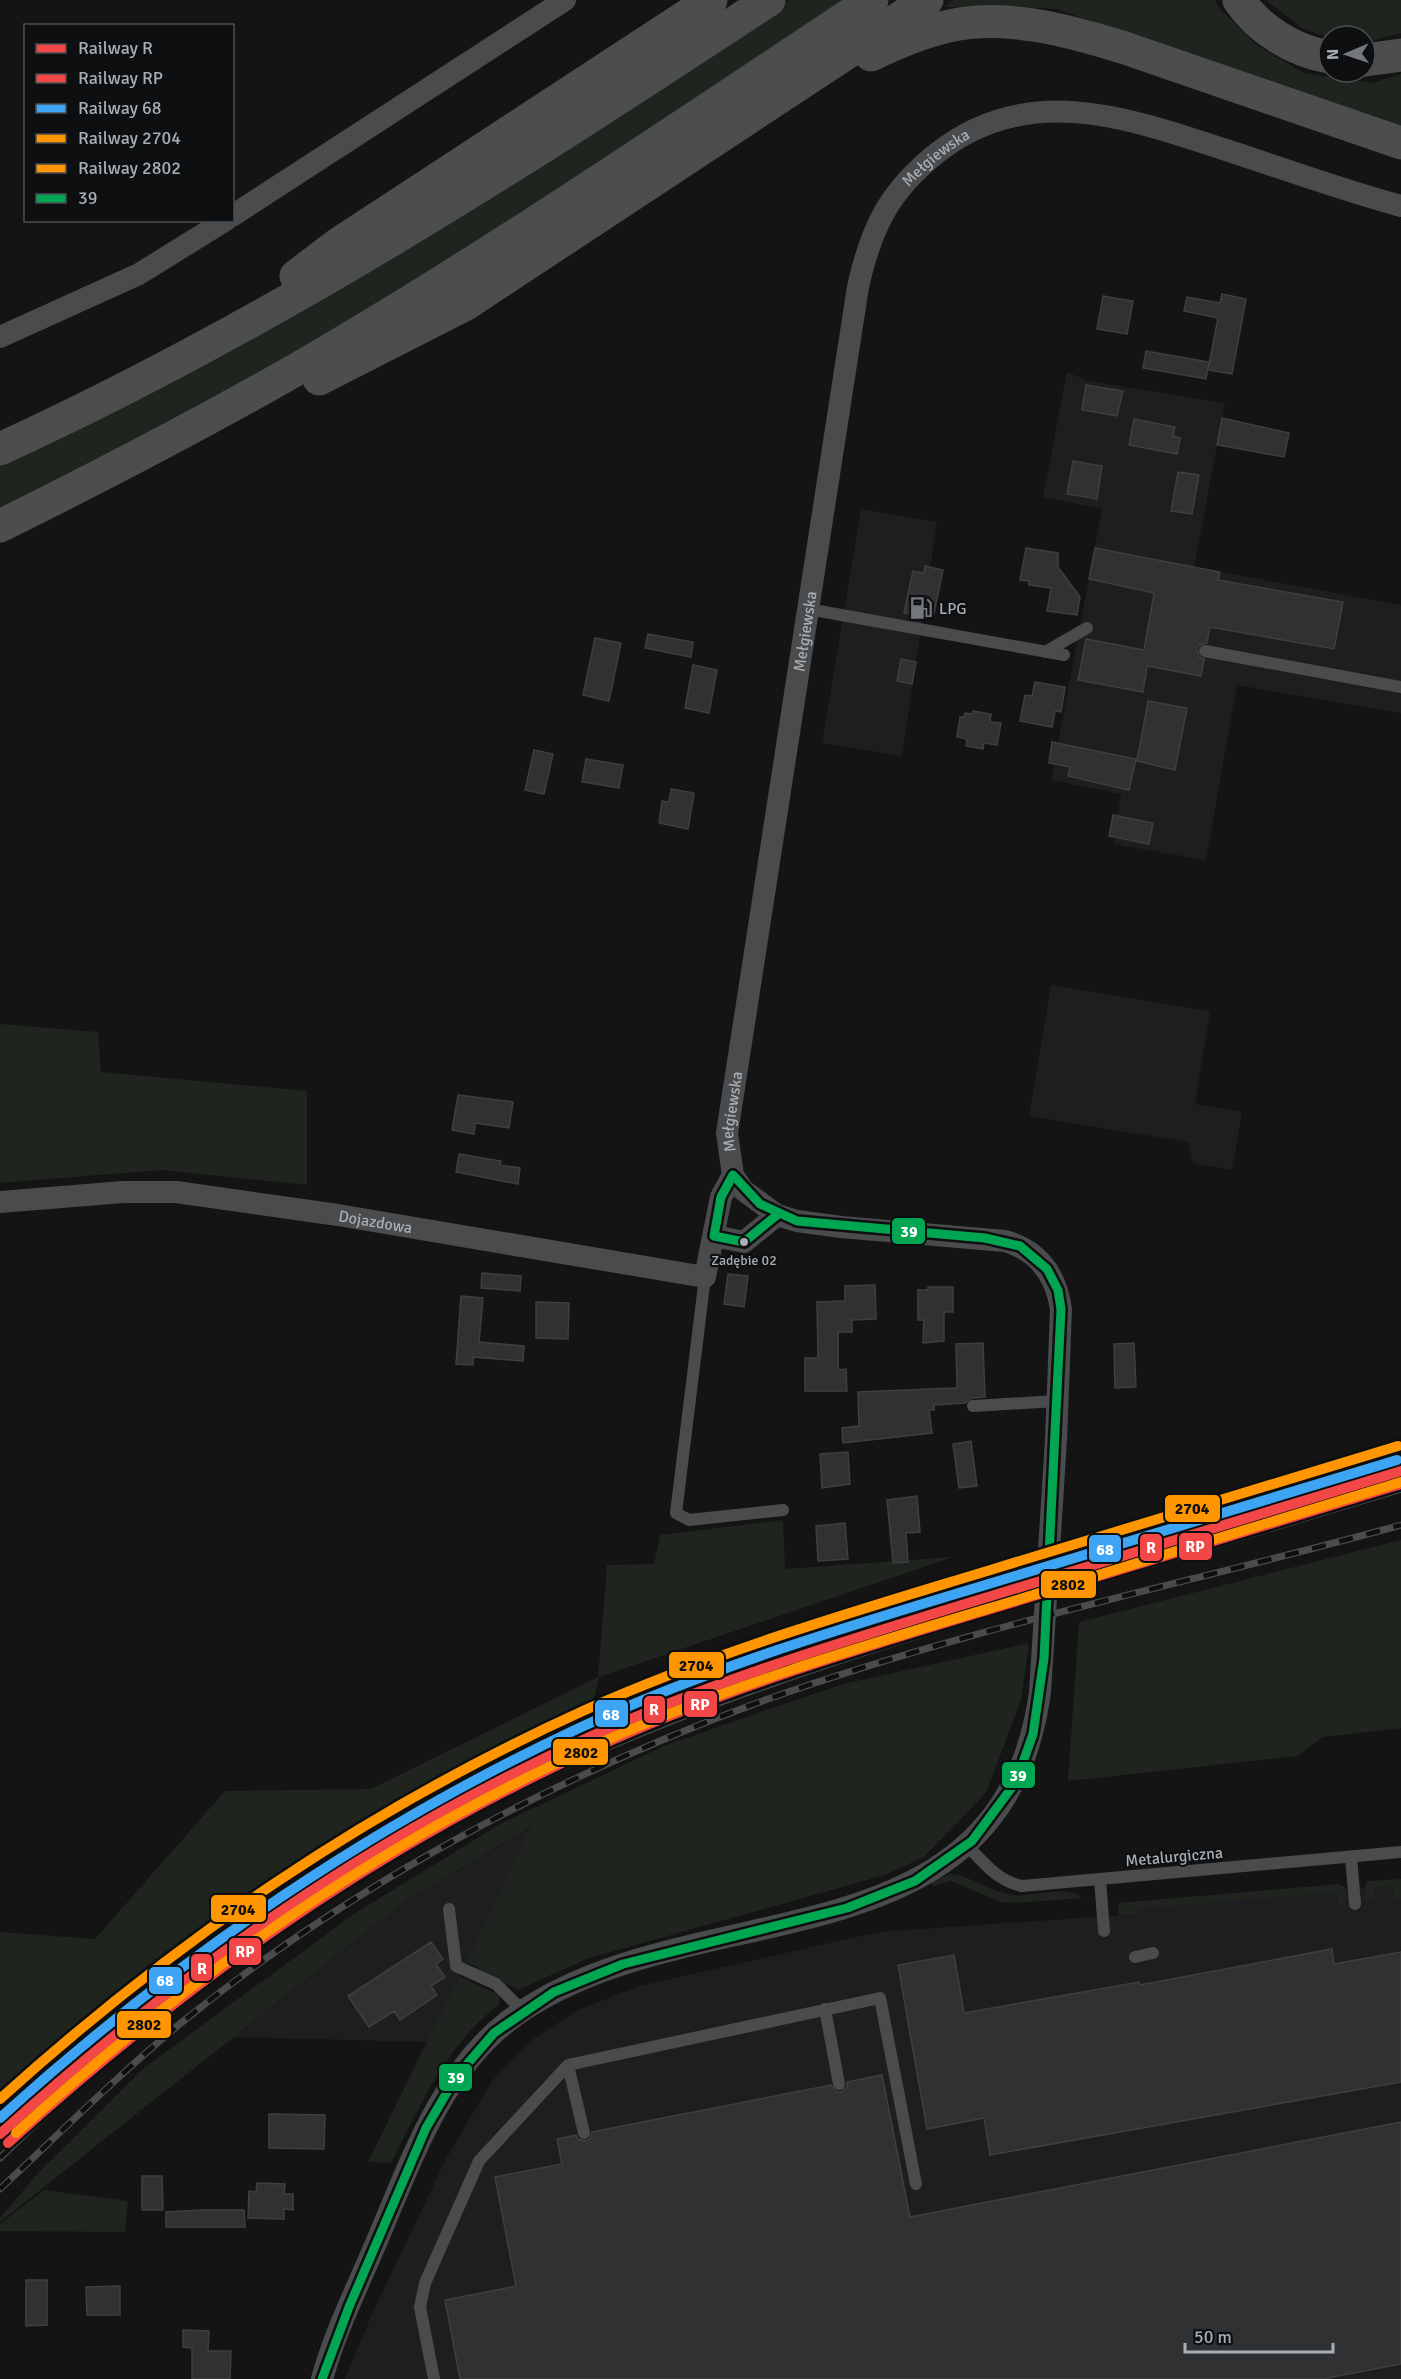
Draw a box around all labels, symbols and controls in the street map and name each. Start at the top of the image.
legend [24,24,234,222]
north arrow [1317,24,1377,84]
text: Railway R [78,37,153,59]
text: N [1323,49,1343,60]
text: Railway RP [78,67,163,89]
text: Railway 68 [78,97,161,119]
street label: Mełgiewska [898,125,973,191]
text: Railway 2704 [78,127,181,149]
text: Railway 2802 [78,157,181,179]
text: 39 [78,187,97,209]
street label: Mełgiewska [790,590,822,673]
fuel station icon: LPG [908,595,934,621]
place label: LPG [939,599,967,619]
street label: Mełgiewska [718,1070,747,1153]
street label: Dojazdowa [337,1206,414,1238]
line badge: 39 [891,1217,926,1245]
text: 39 [900,1222,918,1242]
marker: Zadębie 02 [738,1236,750,1248]
place label: Zadębie 02 [711,1252,777,1269]
line badge: 2704 [1164,1494,1221,1523]
text: 2704 [1175,1499,1210,1519]
line badge: RP [1178,1532,1213,1561]
line badge: R [1139,1533,1163,1562]
line badge: 68 [1088,1534,1122,1563]
text: RP [1185,1537,1205,1557]
text: R [1146,1538,1156,1558]
text: 68 [1096,1540,1114,1560]
line badge: 2802 [1040,1570,1097,1599]
text: 2802 [1051,1575,1085,1595]
line badge: 2704 [668,1651,725,1679]
text: 2704 [679,1656,714,1676]
line badge: RP [683,1690,718,1718]
line badge: R [643,1695,666,1724]
text: RP [690,1695,710,1715]
line badge: 68 [594,1699,629,1728]
text: R [649,1700,659,1720]
text: 68 [602,1705,620,1725]
line badge: 2802 [552,1738,609,1766]
text: 2802 [564,1743,598,1763]
line badge: 39 [1001,1761,1036,1789]
text: 39 [1009,1766,1027,1786]
street label: Metalurgiczna [1124,1843,1224,1871]
line badge: 2704 [210,1894,267,1923]
text: 2704 [221,1900,256,1920]
line badge: RP [228,1937,262,1966]
text: RP [235,1942,255,1962]
line badge: R [190,1953,213,1982]
text: R [197,1959,207,1979]
line badge: 68 [148,1966,183,1995]
text: 68 [156,1971,174,1991]
line badge: 2802 [116,2010,172,2039]
text: 2802 [127,2015,161,2035]
line badge: 39 [438,2063,473,2092]
text: 39 [447,2068,465,2088]
scale bar [1185,2316,1334,2354]
text: 50 m [1194,2326,1232,2348]

